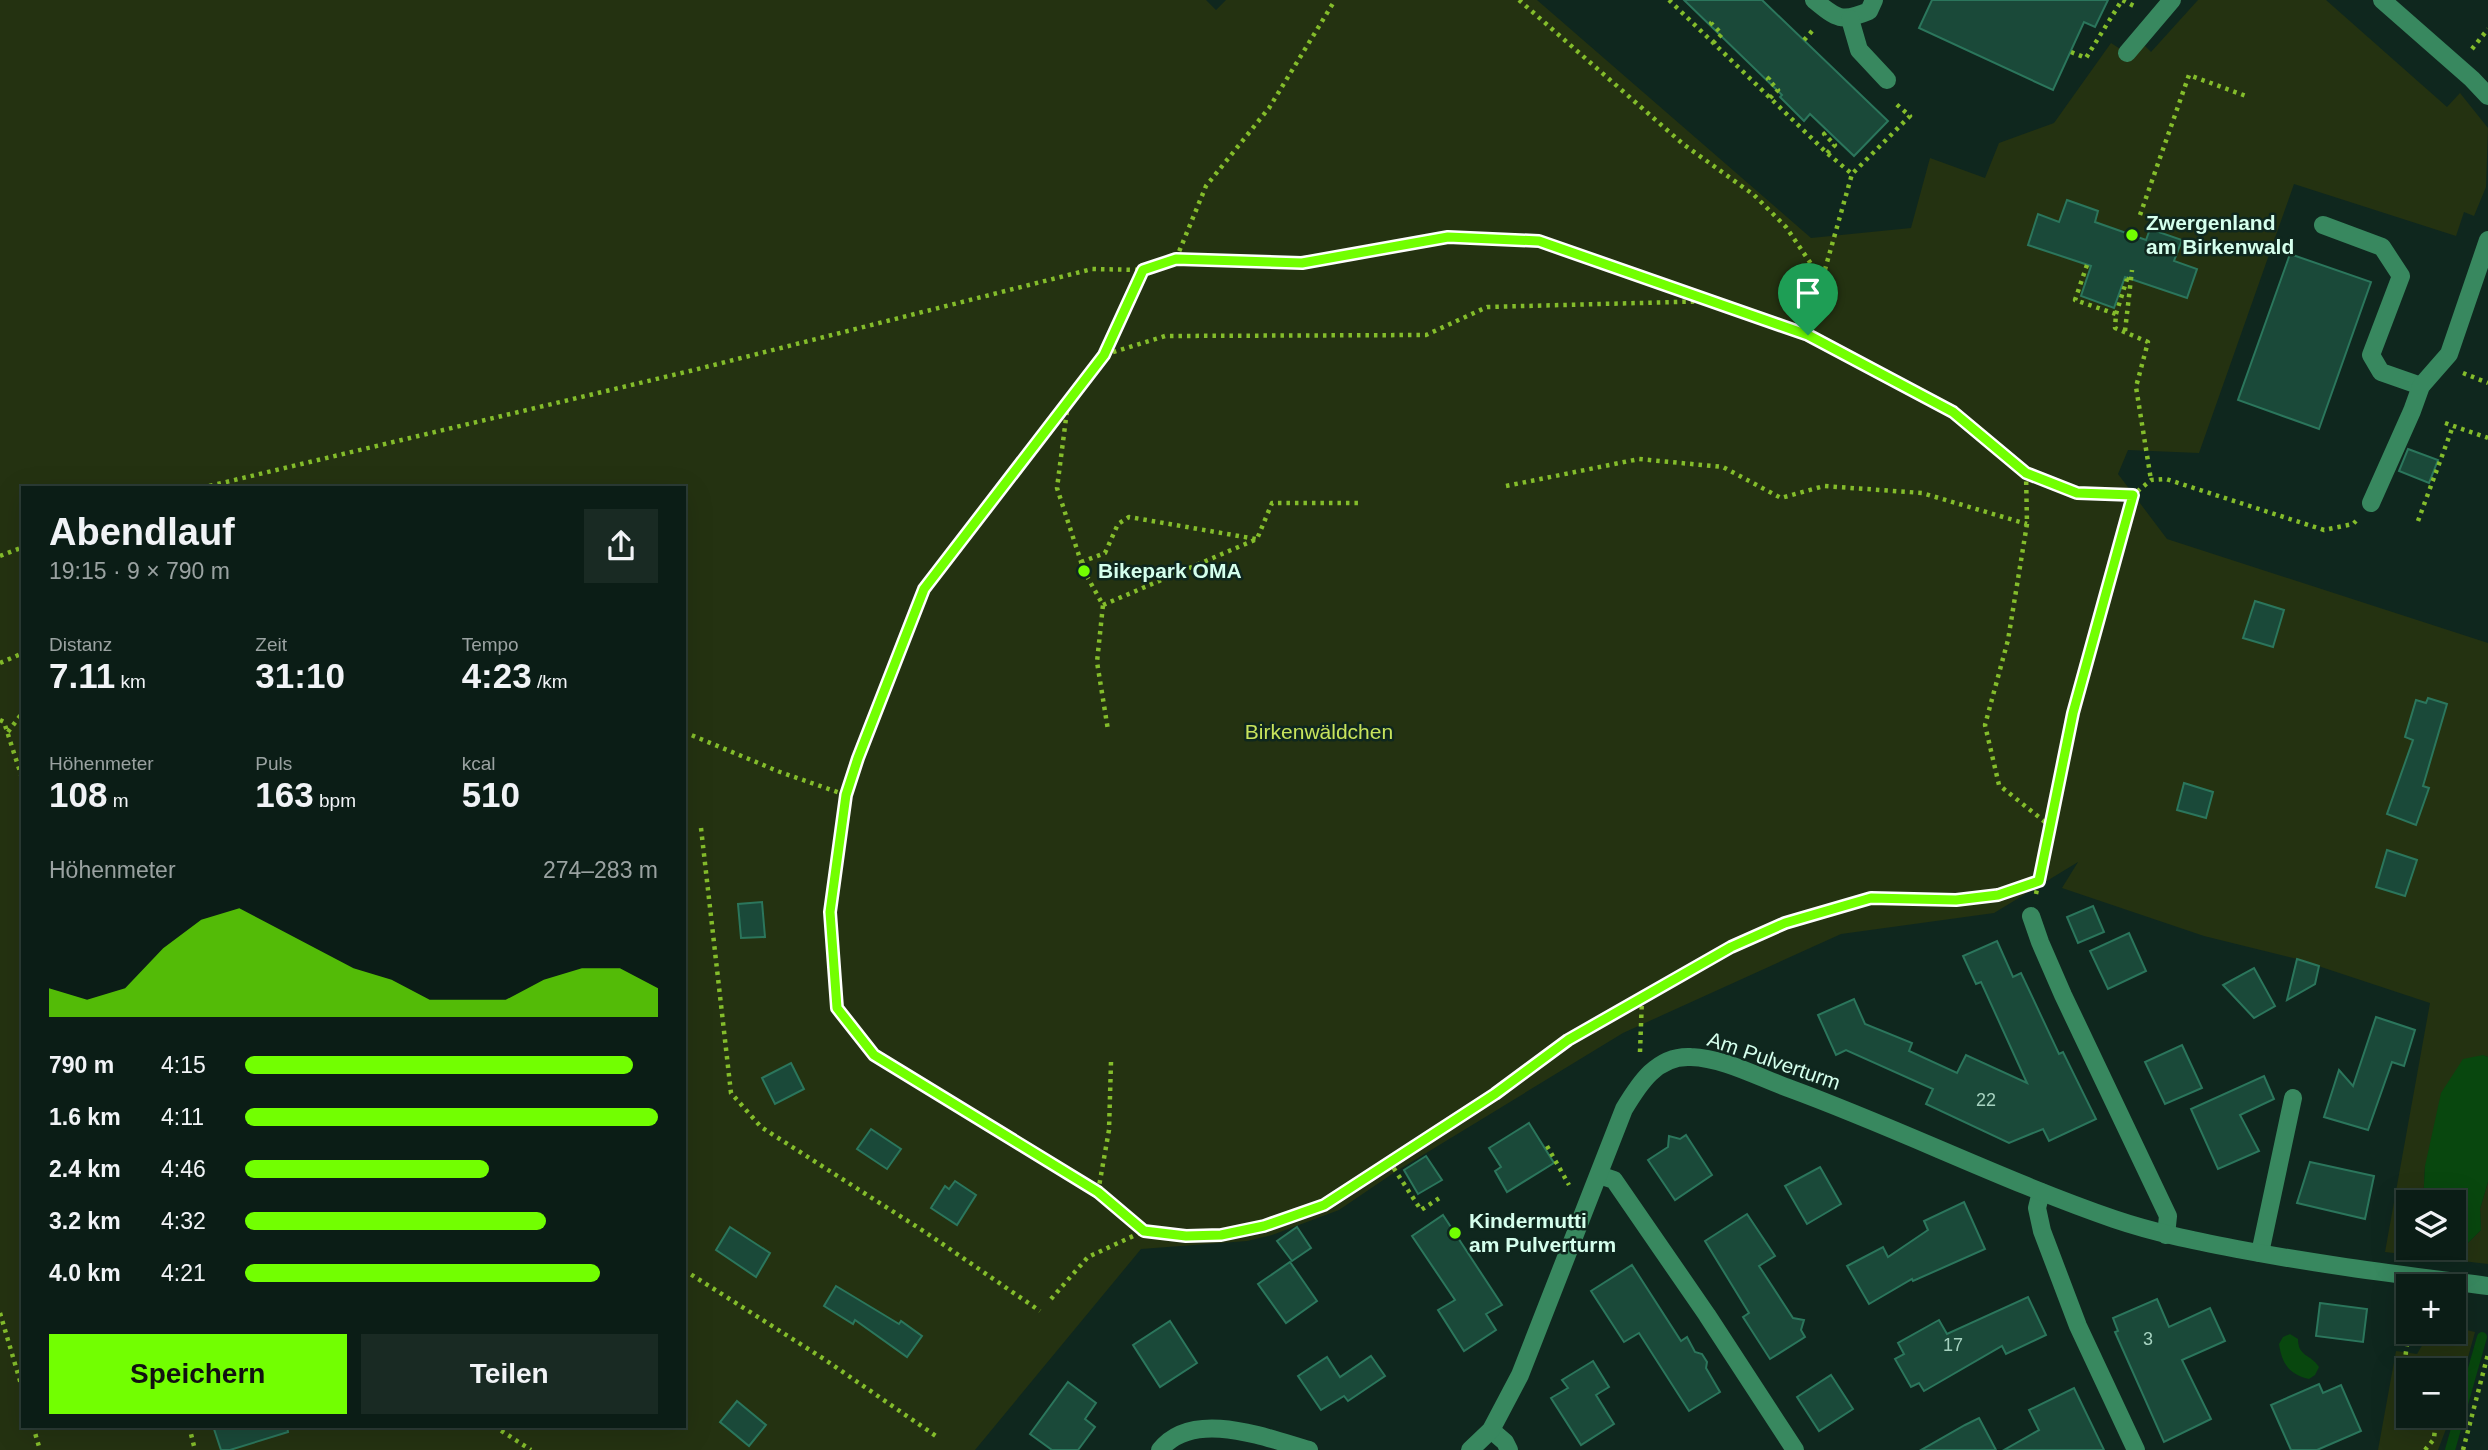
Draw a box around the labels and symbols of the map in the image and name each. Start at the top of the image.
place label: Zwergenland am Birkenwald [2146,211,2294,258]
marker: Zwergenland am Birkenwald [2124,227,2140,243]
pin [1778,263,1838,335]
place label: Bikepark OMA [1098,559,1242,582]
marker: Bikepark OMA [1076,563,1092,579]
park label: Birkenwäldchen [1245,720,1393,743]
street label: Am Pulverturm [1705,1027,1844,1094]
house number: 22 [1976,1090,1996,1110]
place label: Kindermutti am Pulverturm [1469,1209,1616,1256]
marker: Kindermutti am Pulverturm [1447,1225,1463,1241]
house number: 3 [2143,1329,2153,1349]
house number: 17 [1943,1335,1963,1355]

